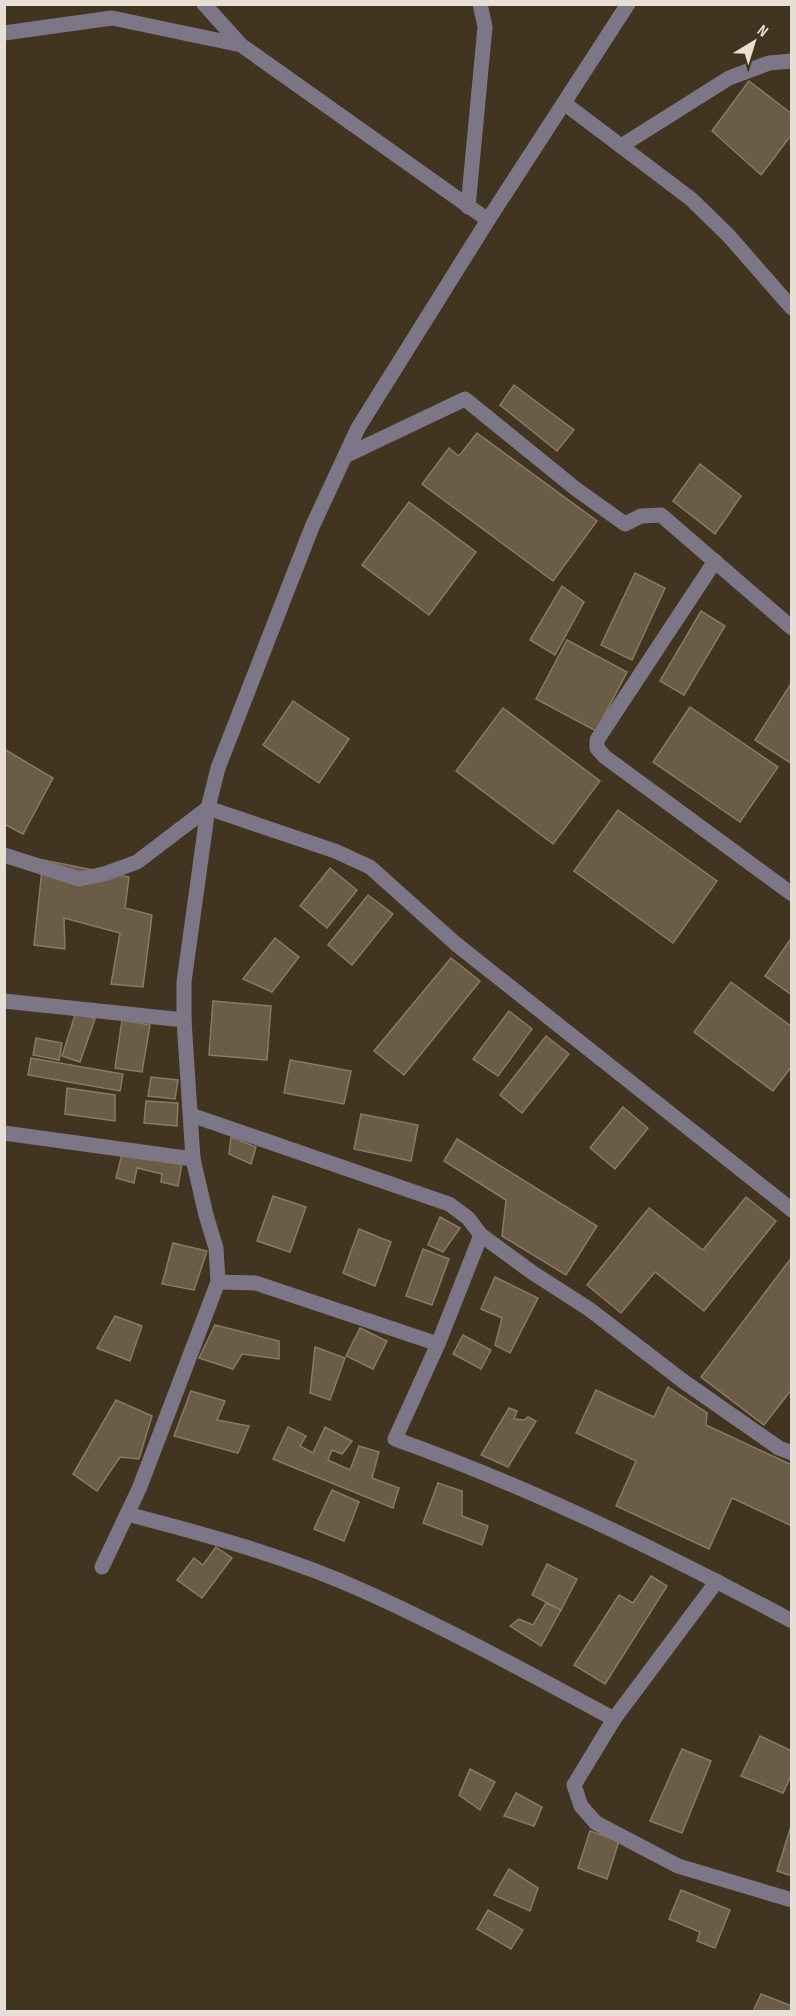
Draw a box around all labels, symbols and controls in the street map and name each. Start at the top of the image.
north arrow [724,12,784,72]
text: N [753,21,772,41]

